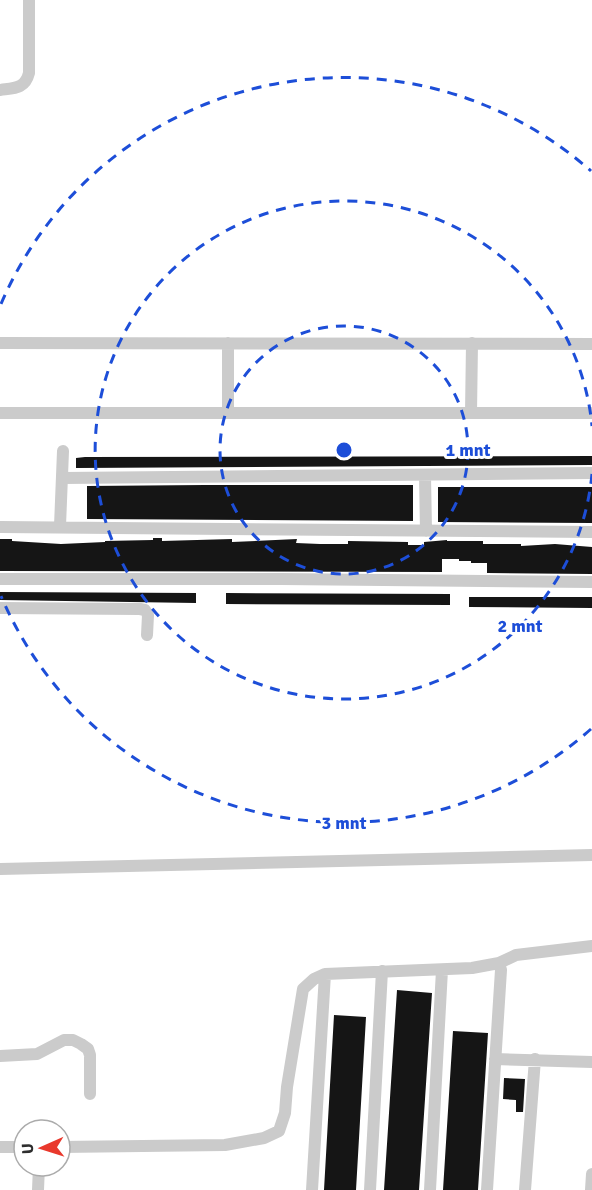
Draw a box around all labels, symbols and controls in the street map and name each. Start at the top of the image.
text: 1 mnt [446,439,491,461]
centre of rings [334,440,354,460]
text: 2 mnt [498,615,543,637]
text: 3 mnt [322,812,367,834]
north arrow [12,1118,72,1178]
text: U [18,1143,38,1155]

